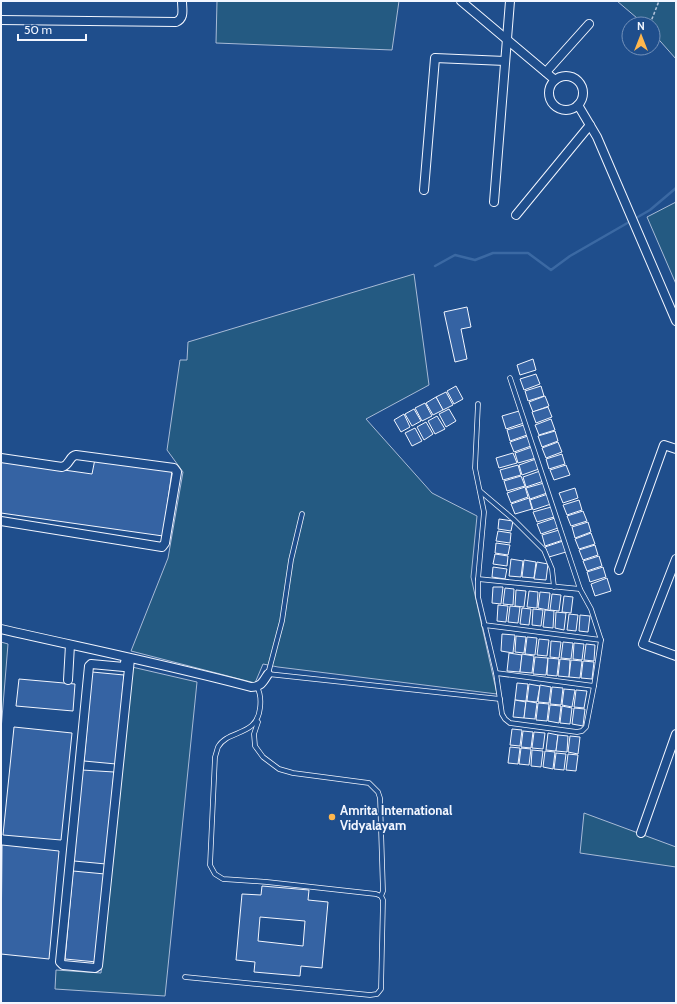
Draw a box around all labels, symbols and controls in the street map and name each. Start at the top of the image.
scale bar [18,16,86,42]
north arrow [621,16,661,56]
text: N [637,19,645,33]
text: 50 m [24,22,52,37]
place label: Amrita International Vidyalayam [340,802,453,833]
marker: Amrita International Vidyalayam [327,812,337,822]

